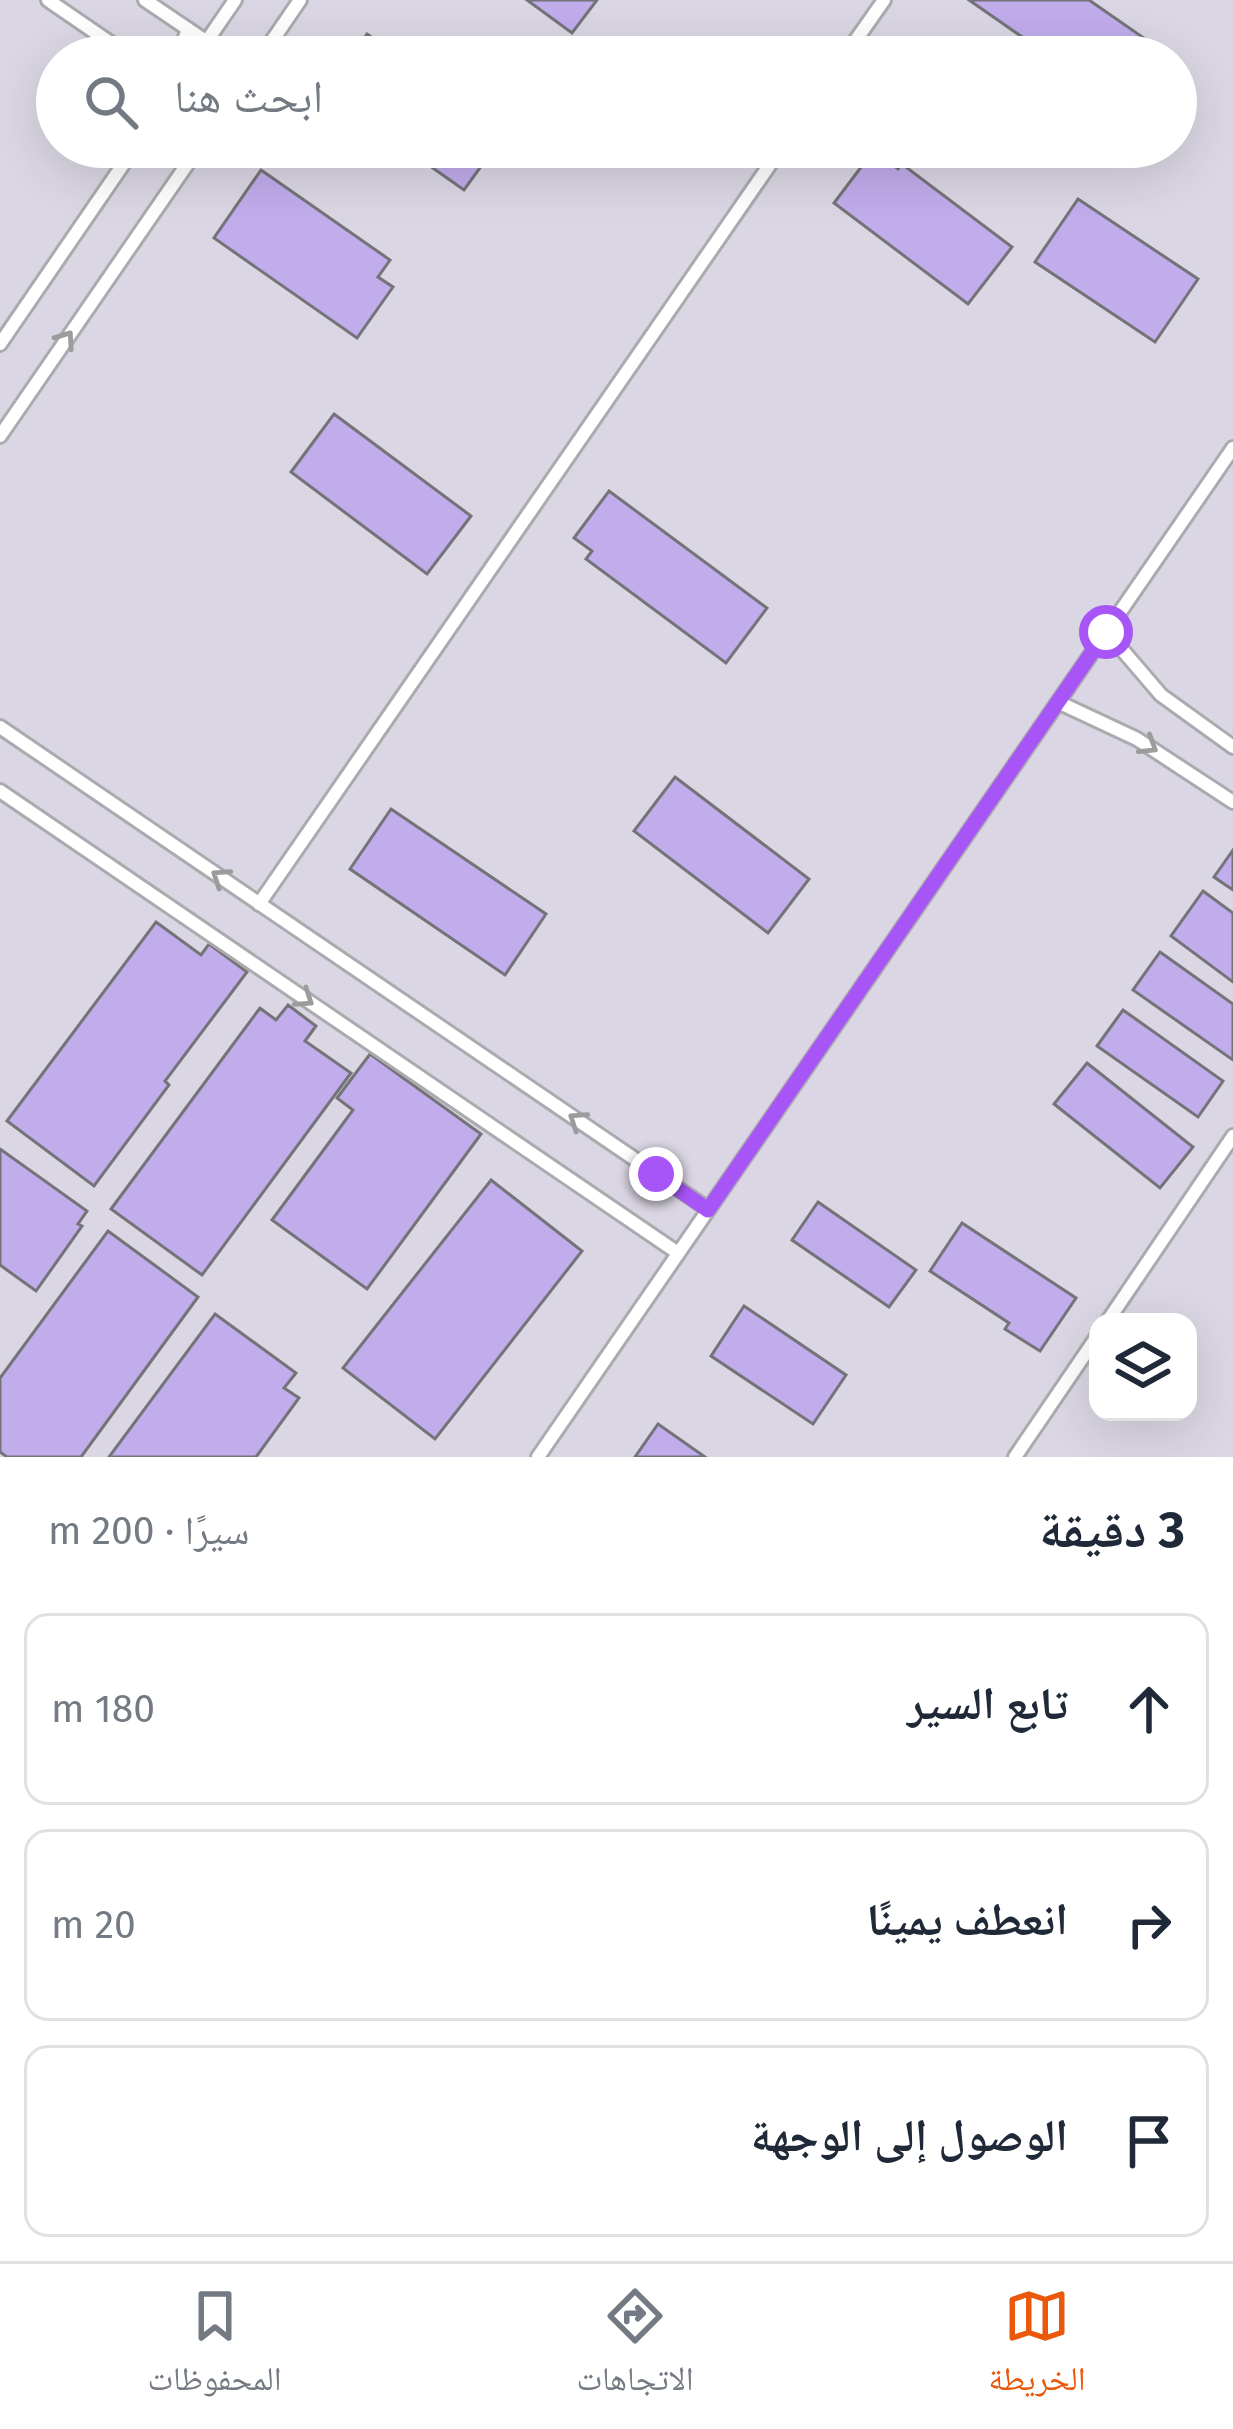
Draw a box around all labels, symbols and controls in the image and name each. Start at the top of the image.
search box [36,36,1197,168]
icon: search [78,69,144,135]
text: ابحث هنا [174,70,323,124]
one-way arrow [52,331,74,353]
route start [1079,605,1133,659]
one-way arrow [1136,732,1158,754]
one-way arrow [211,869,233,891]
one-way arrow [292,985,314,1007]
one-way arrow [568,1112,590,1134]
route end [629,1147,683,1201]
map controls [1089,1313,1197,1421]
button: layers [1089,1313,1197,1421]
text: 3 دقيقة [1039,1499,1185,1561]
text: سيرًا · 200 m [48,1508,249,1554]
icon: ahead [1116,1676,1182,1742]
text: تابع السير [907,1677,1068,1731]
text: 180 m [51,1686,155,1732]
icon: right [1116,1892,1182,1958]
text: انعطف يمينًا [866,1893,1068,1947]
text: 20 m [51,1902,136,1948]
icon: arrive [1116,2108,1182,2174]
text: الوصول إلى الوجهة [751,2109,1068,2163]
tab: المحفوظات [147,2283,282,2411]
tab: الاتجاهات [576,2283,694,2411]
tab: الخريطة [988,2283,1086,2411]

